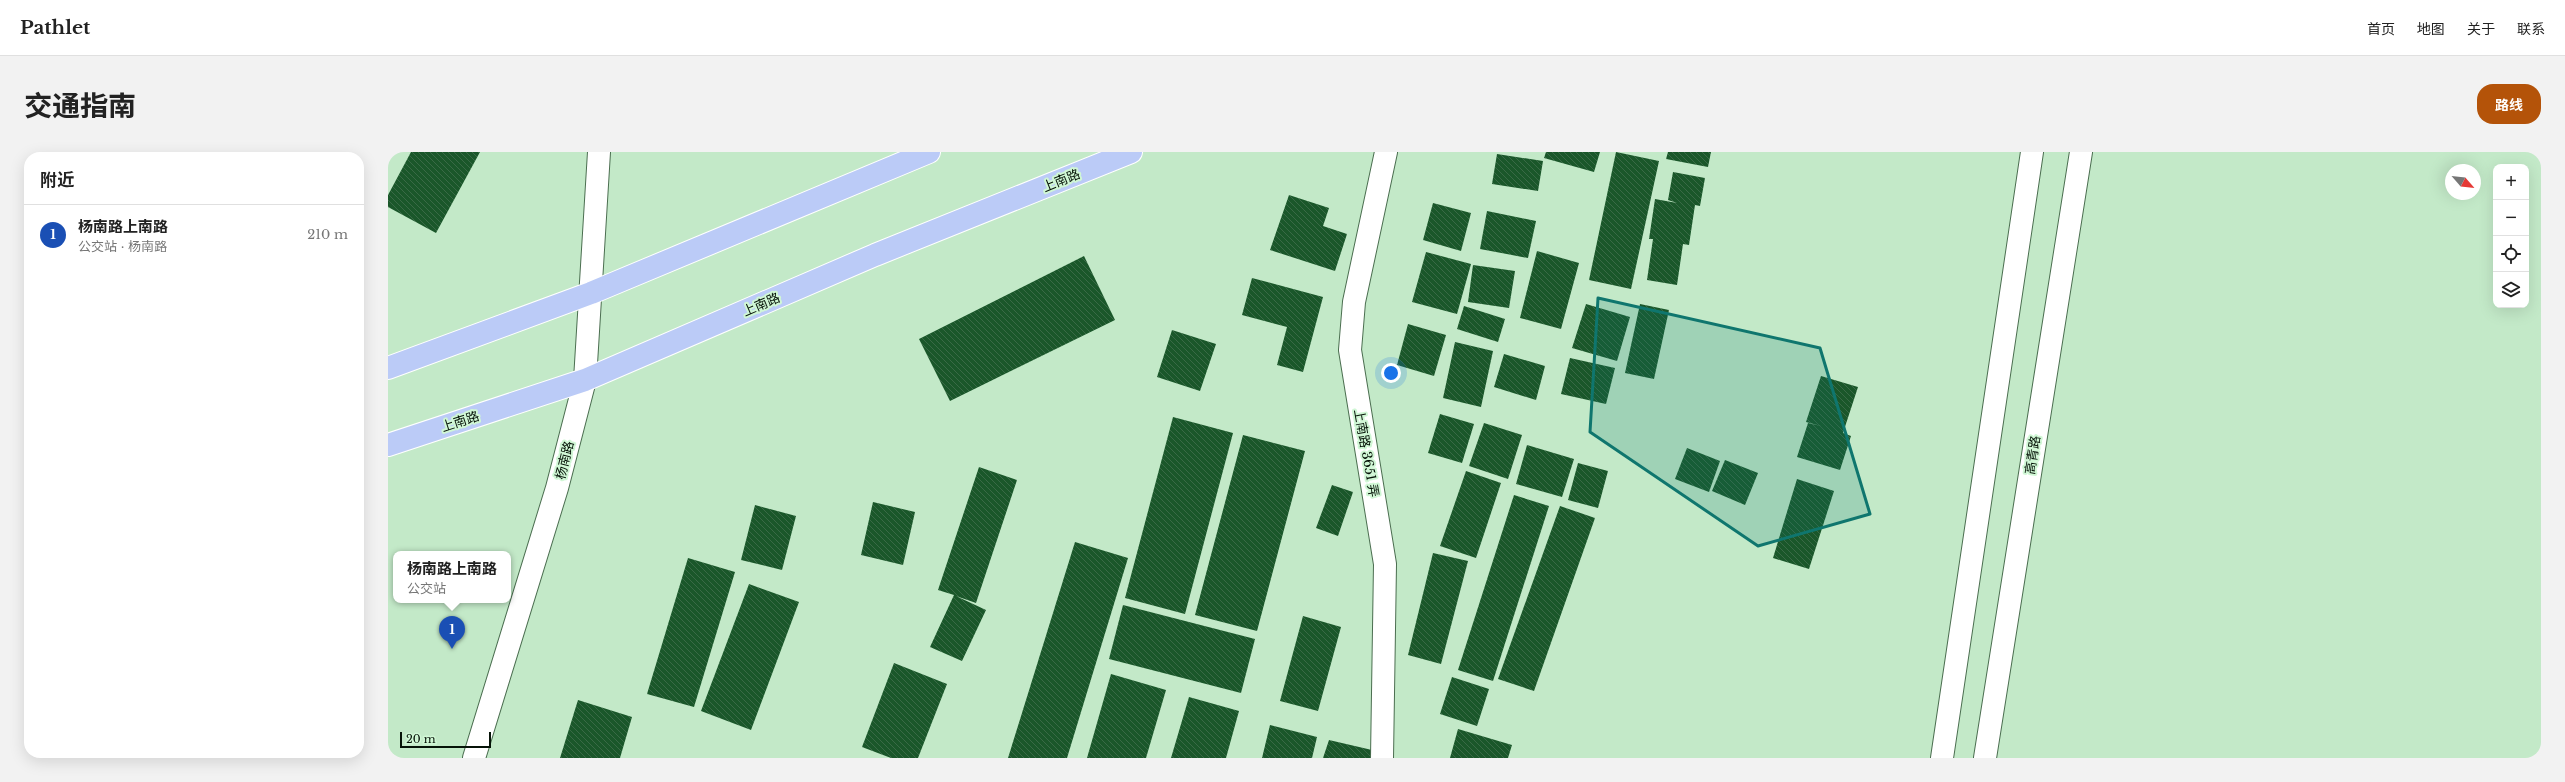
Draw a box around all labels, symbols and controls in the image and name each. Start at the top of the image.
text: Pathlet [20,16,90,39]
text: 首页 [2367,20,2395,38]
text: 地图 [2417,20,2445,38]
text: 关于 [2467,20,2495,38]
text: 联系 [2517,20,2545,38]
button: 路线 [2477,84,2541,124]
text: 交通指南 [24,89,136,124]
north arrow [2445,164,2481,200]
map controls [2493,164,2529,308]
button: + [2493,164,2529,200]
street label: 上南路 [1040,165,1082,196]
text: 附近 [40,170,74,191]
button: − [2493,200,2529,236]
text: 杨南路上南路 [78,217,168,236]
text: 1 [50,226,56,243]
text: 210 m [307,226,348,243]
button: locate [2493,236,2529,272]
text: 公交站 · 杨南路 [78,238,167,255]
button: layers [2493,272,2529,308]
street label: 上南路 [740,289,782,320]
your location [1381,363,1401,383]
street label: 上南路 [439,407,481,436]
street label: 上南路 3651 弄 [1350,408,1383,498]
street label: 高青路 [2021,434,2044,476]
street label: 杨南路 [552,439,577,481]
popup [393,551,511,603]
text: 杨南路上南路 [407,559,497,578]
text: 公交站 [407,580,446,597]
pin: 1 [439,616,465,649]
scale bar [400,730,491,749]
text: 20 m [406,732,436,746]

